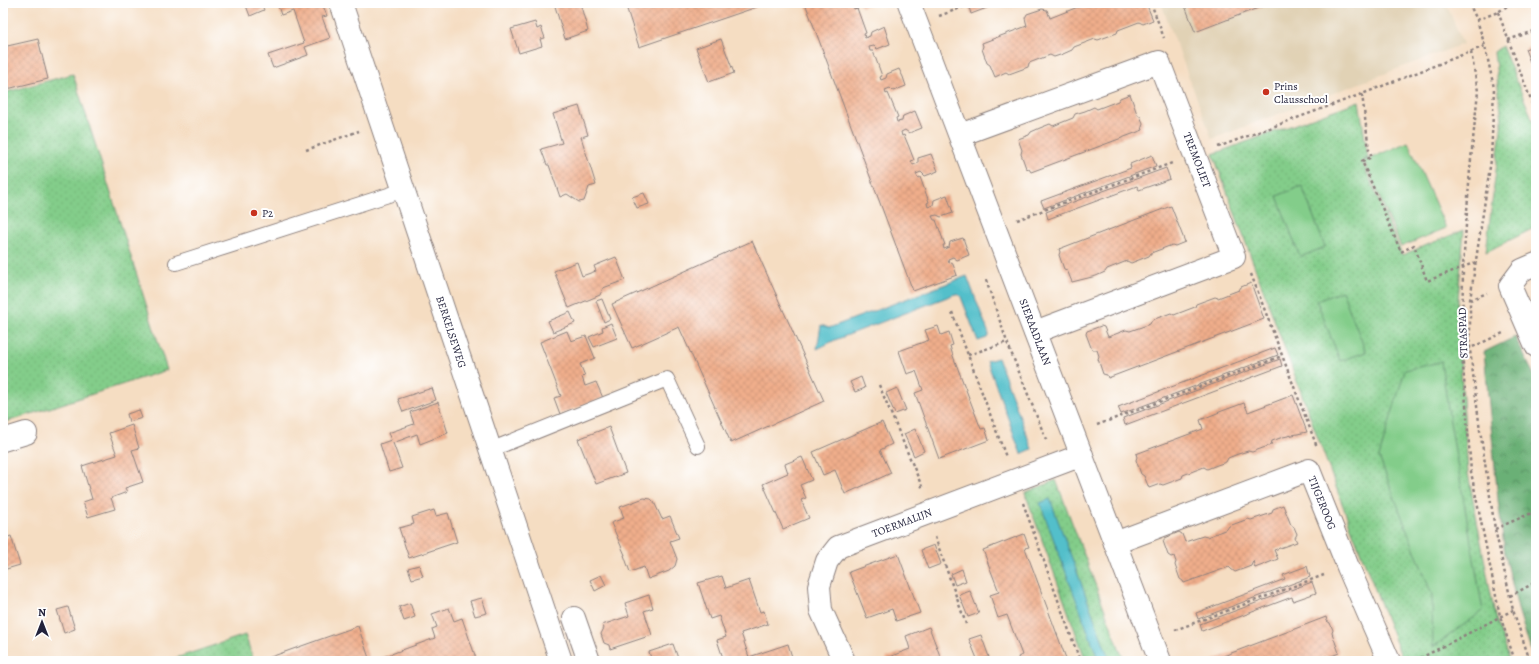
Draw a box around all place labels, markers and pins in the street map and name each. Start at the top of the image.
place label: Prins Clausschool [1274,79,1328,107]
marker: Prins Clausschool [1261,87,1271,97]
place label: P2 [262,206,273,221]
marker: P2 [249,208,259,218]

